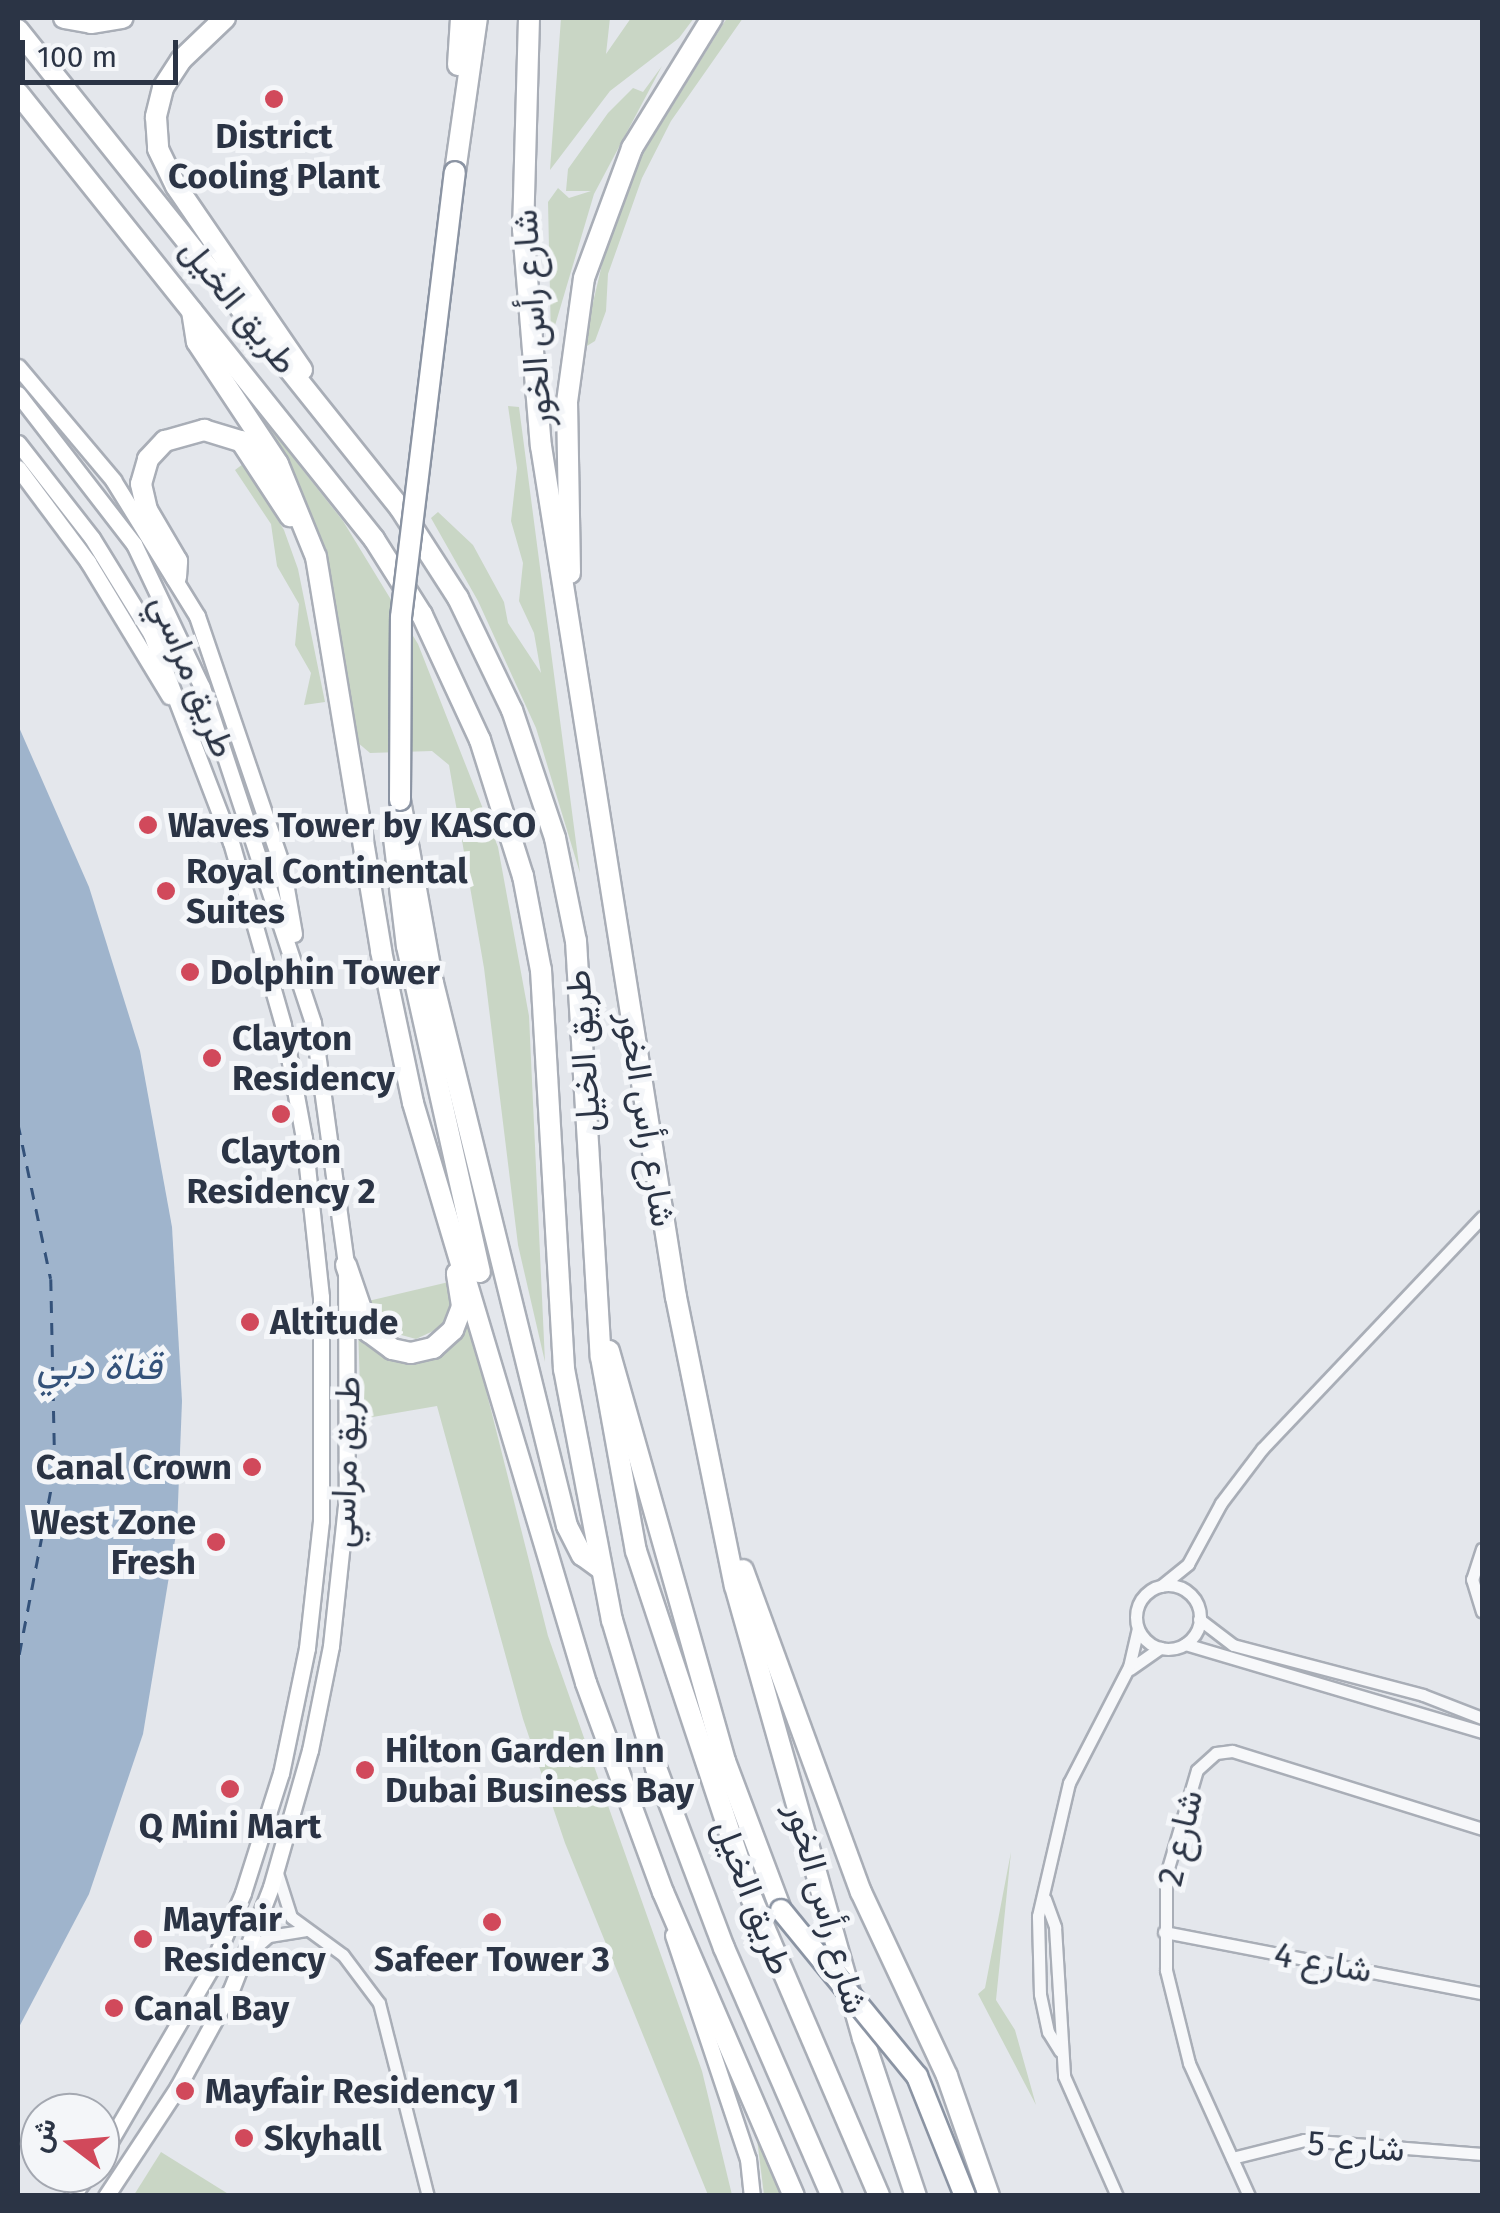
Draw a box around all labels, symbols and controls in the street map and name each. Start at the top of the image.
scale bar [25,20,182,82]
text: 100 m [37,39,117,75]
marker: District Cooling Plant [263,88,285,110]
place label: District Cooling Plant [168,115,380,197]
street label: شارع رأس الخور [503,208,561,428]
street label: طريق الخيل [171,229,307,383]
street label: طريق مراسي [141,589,245,763]
place label: Waves Tower by KASCO [168,804,536,846]
marker: Waves Tower by KASCO [137,814,159,836]
place label: Royal Continental Suites [186,850,468,932]
marker: Royal Continental Suites [155,880,177,902]
place label: Dolphin Tower [210,951,440,993]
marker: Dolphin Tower [179,961,201,983]
street label: طريق الخيل [556,968,610,1134]
street label: شارع رأس الخور [609,1008,685,1230]
place label: Clayton Residency [232,1017,395,1099]
marker: Clayton Residency [201,1047,223,1069]
marker: Clayton Residency 2 [270,1103,292,1125]
place label: Clayton Residency 2 [187,1130,375,1212]
place label: Altitude [270,1301,398,1343]
marker: Altitude [239,1311,261,1333]
water label: قناة دبي [36,1344,162,1390]
street label: طريق مراسي [321,1375,369,1549]
place label: Canal Crown [36,1446,232,1488]
marker: Canal Crown [241,1456,263,1478]
place label: West Zone Fresh [30,1501,196,1583]
marker: West Zone Fresh [205,1531,227,1553]
place label: Hilton Garden Inn Dubai Business Bay [385,1729,694,1811]
marker: Hilton Garden Inn Dubai Business Bay [354,1759,376,1781]
marker: Q Mini Mart [219,1778,241,1800]
street label: شارع 2 [1149,1786,1211,1890]
street label: شارع رأس الخور [777,1798,877,2018]
place label: Q Mini Mart [139,1805,321,1847]
street label: طريق الخيل [704,1813,802,1981]
place label: Mayfair Residency [163,1898,326,1980]
marker: Safeer Tower 3 [481,1911,503,1933]
marker: Mayfair Residency [132,1928,154,1950]
street label: شارع 4 [1271,1933,1375,1991]
place label: Safeer Tower 3 [374,1938,610,1980]
place label: Canal Bay [134,1987,289,2029]
marker: Canal Bay [103,1997,125,2019]
place label: Mayfair Residency 1 [205,2070,519,2112]
marker: Mayfair Residency 1 [174,2080,196,2102]
north arrow [20,2093,120,2193]
text: ش [22,2114,63,2156]
place label: Skyhall [264,2117,381,2159]
street label: شارع 5 [1306,2122,1406,2170]
marker: Skyhall [233,2127,255,2149]

